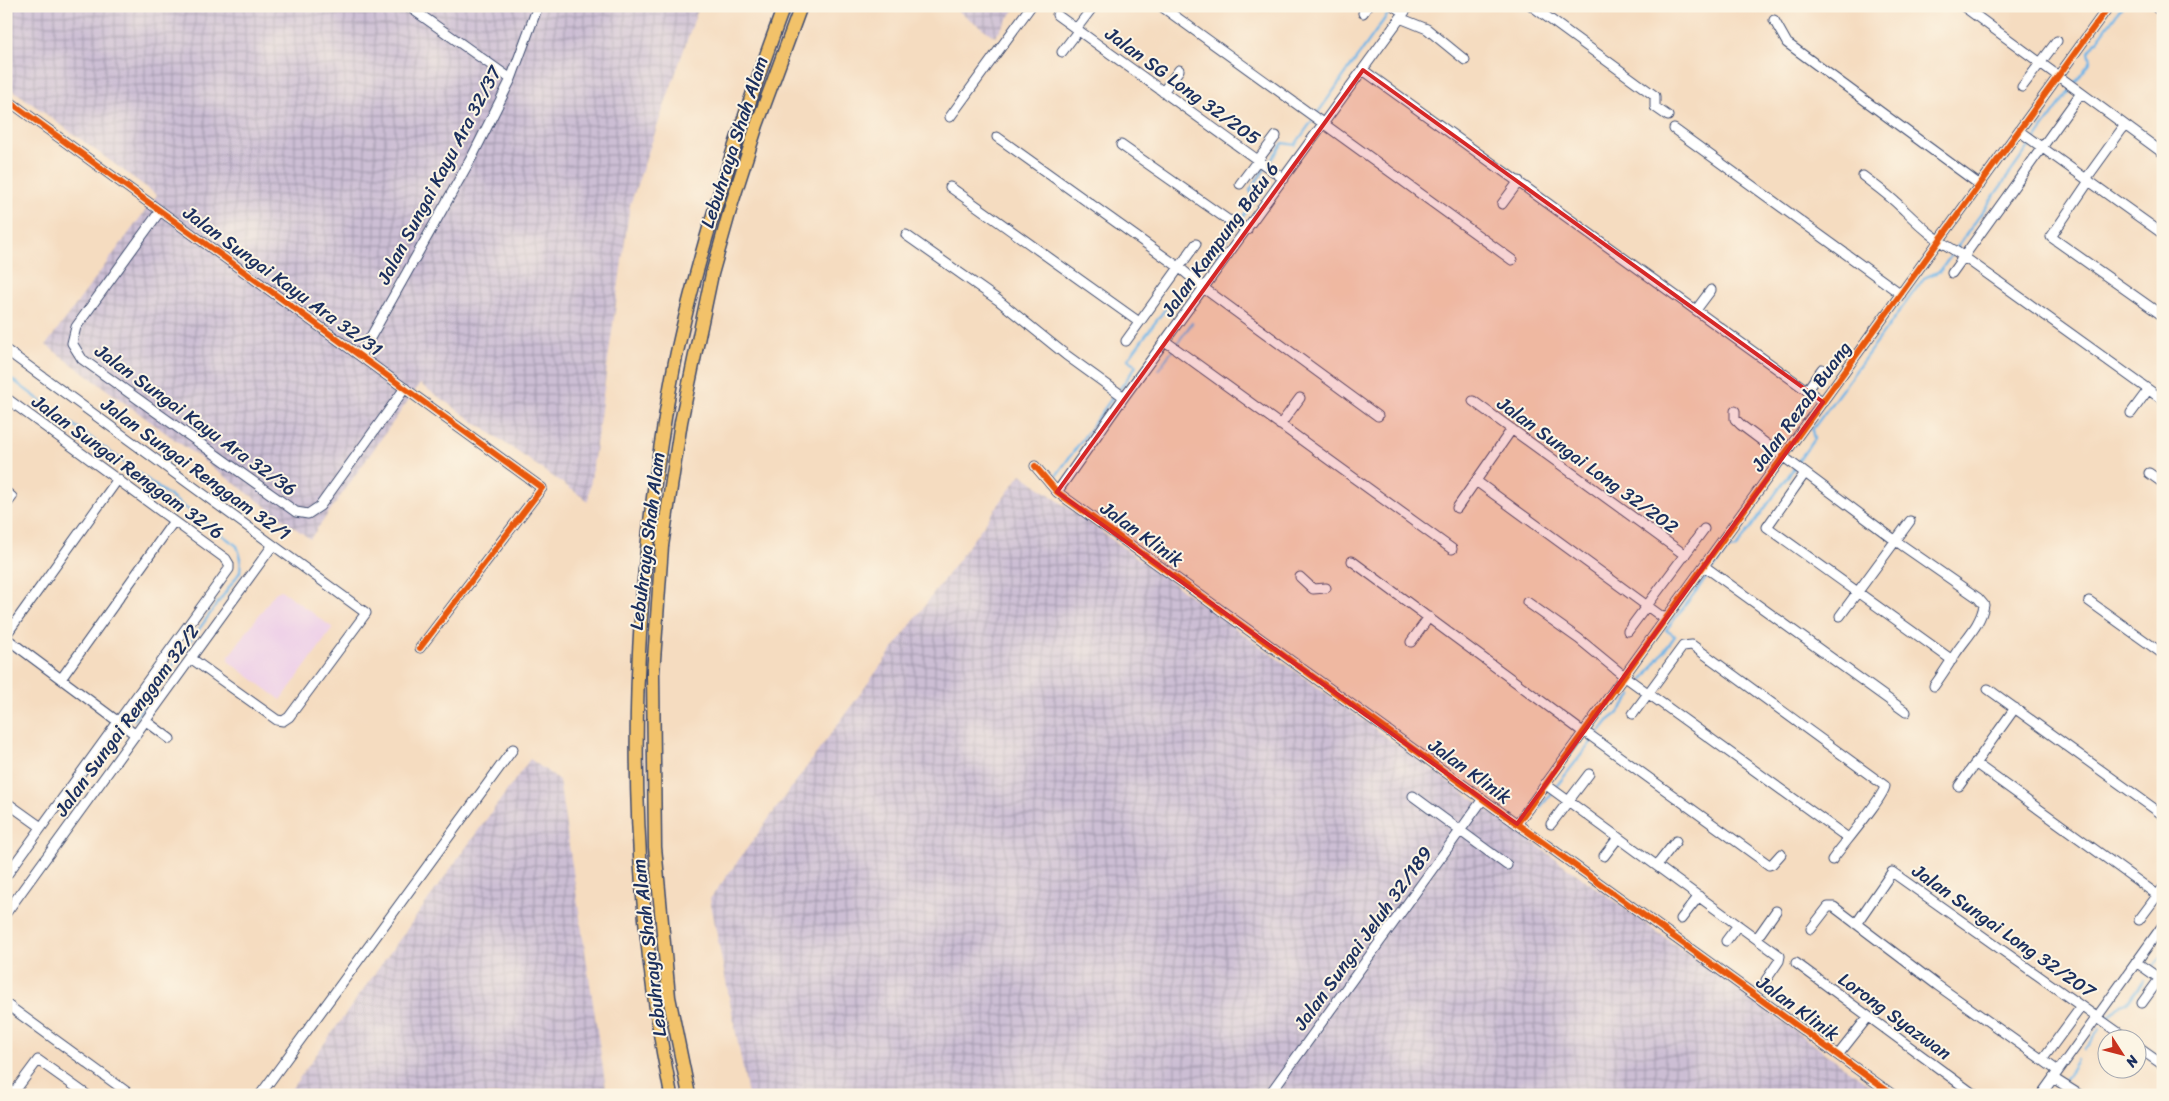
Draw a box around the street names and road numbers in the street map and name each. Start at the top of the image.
street label: Jalan SG Long 32/205 [1097,17,1268,154]
street label: Lebuhraya Shah Alam [691,52,777,232]
street label: Jalan Sungai Kayu Ara 32/37 [367,59,511,291]
street label: Jalan Kampung Batu 6 [1152,154,1288,324]
street label: Jalan Sungai Kayu Ara 32/31 [175,196,390,365]
street label: Jalan Rezab Buang [1742,334,1860,479]
street label: Jalan Sungai Kayu Ara 32/36 [87,335,304,505]
street label: Jalan Sungai Renggam 32/6 [24,385,231,548]
street label: Jalan Sungai Long 32/202 [1489,387,1686,542]
street label: Jalan Sungai Renggam 32/1 [93,388,298,550]
street label: Lebuhraya Shah Alam [620,450,674,632]
street label: Jalan Klinik [1093,492,1191,576]
street label: Jalan Sungai Renggam 32/2 [45,617,208,824]
street label: Jalan Klinik [1421,729,1519,813]
street label: Jalan Sungai Jeluh 32/189 [1284,839,1441,1038]
street label: Jalan Sungai Long 32/207 [1904,854,2104,1008]
street label: Lebuhraya Shah Alam [622,857,676,1039]
street label: Lorong Syazwan [1831,963,1959,1069]
street label: Jalan Klinik [1749,966,1847,1050]

